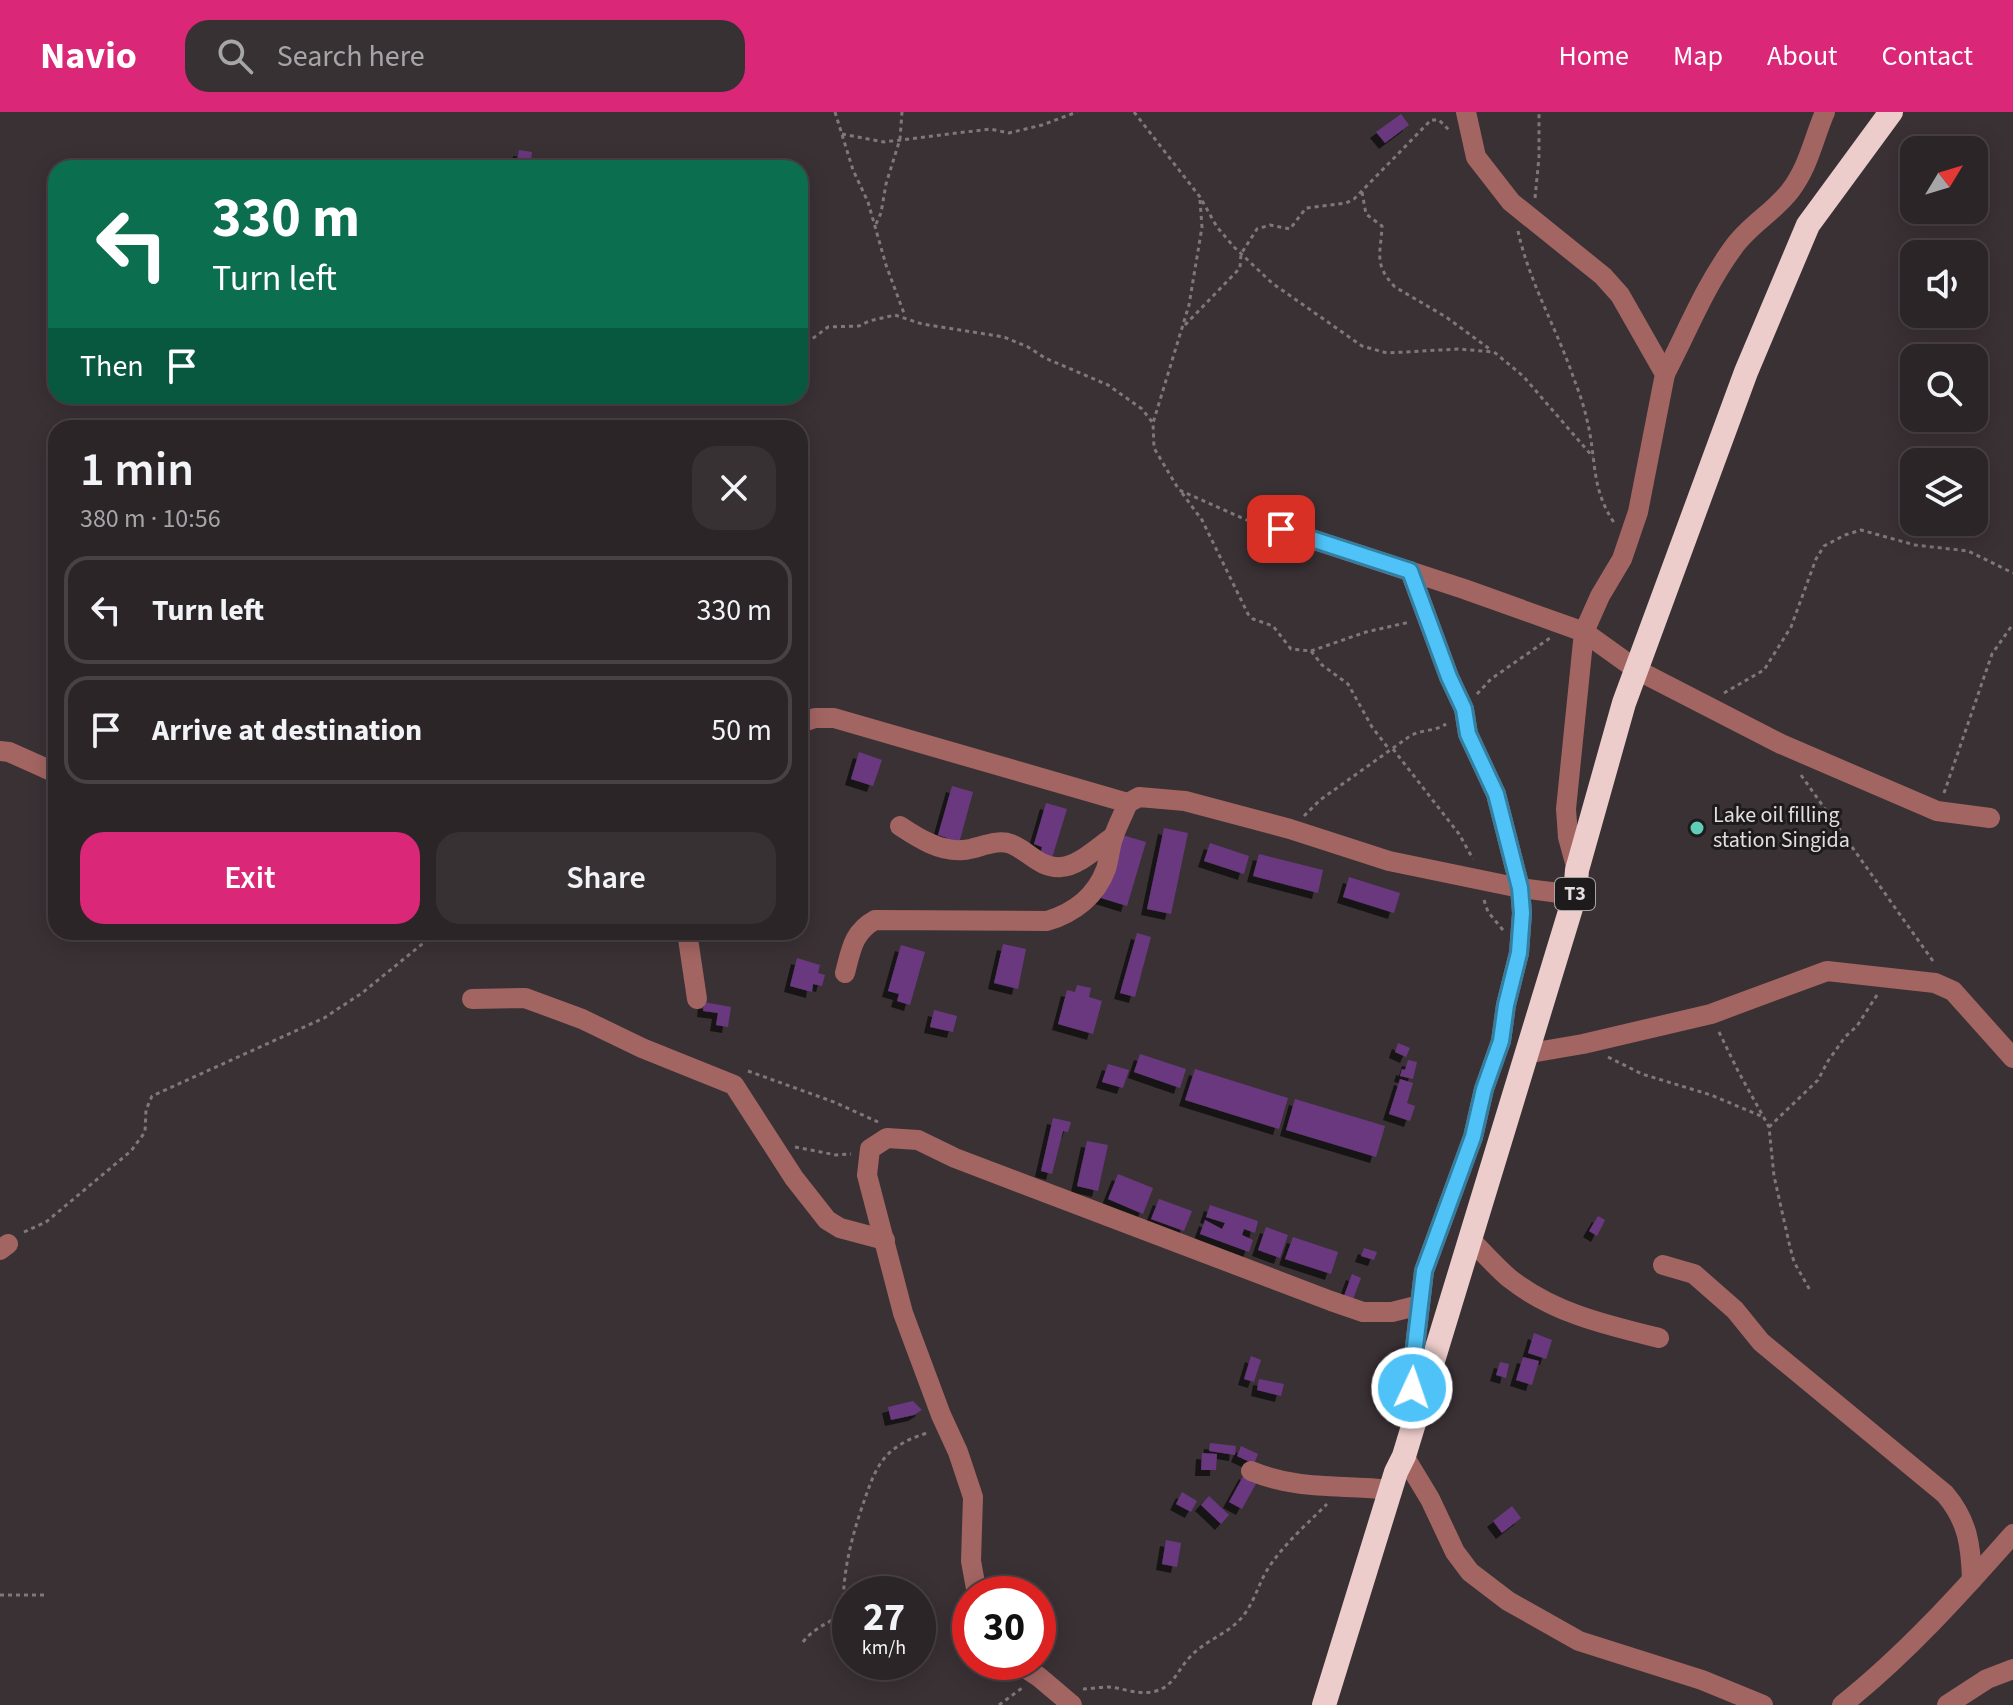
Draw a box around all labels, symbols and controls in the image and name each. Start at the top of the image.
search box [185,20,745,92]
text: Navio [40,29,137,83]
icon: search [213,34,257,78]
text: Search here [277,35,425,78]
text: Home [1558,36,1629,76]
text: Map [1673,36,1723,76]
text: About [1767,36,1838,76]
text: Contact [1882,36,1973,76]
north arrow [1900,136,1988,224]
map controls [1900,136,1988,536]
text: 330 m [212,179,360,258]
icon: left [80,192,184,296]
button: sound [1900,240,1988,328]
text: Turn left [212,253,337,304]
icon: arrive [160,344,204,388]
button: search [1900,344,1988,432]
text: Then [80,345,144,388]
text: 1 min [80,436,194,504]
button: close [692,446,776,530]
button: layers [1900,448,1988,536]
pin [1247,495,1315,563]
text: 380 m · 10:56 [80,500,221,537]
icon: arrive [1259,507,1303,551]
icon: left [84,588,128,632]
text: Turn left [152,589,264,632]
text: 330 m [696,589,772,632]
icon: arrive [84,708,128,752]
text: Arrive at destination [152,709,422,752]
text: 50 m [711,709,772,752]
place label: Lake oil filling station Singida [1713,799,1850,856]
marker: Lake oil filling station Singida [1688,819,1706,837]
button: Exit [80,832,420,924]
button: Share [436,832,776,924]
road number: T3 [1555,878,1595,910]
position arrow [1370,1346,1454,1430]
speed limit sign: 30 [952,1576,1056,1680]
text: 27 [863,1589,905,1646]
text: km/h [862,1634,906,1662]

